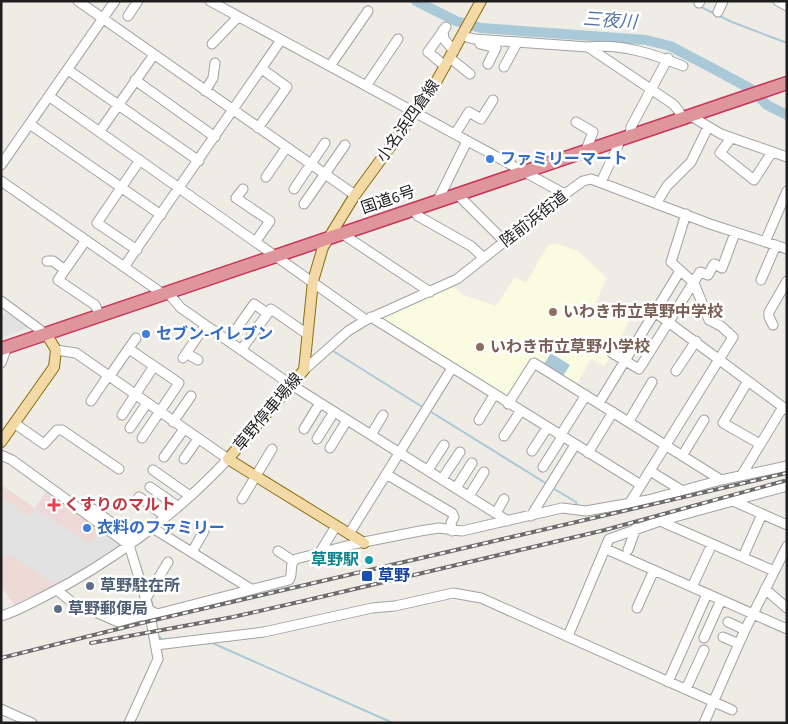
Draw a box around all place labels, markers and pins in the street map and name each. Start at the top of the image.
place label: ファミリーマート [500,148,628,170]
marker: ファミリーマート [484,153,496,165]
place label: いわき市立草野中学校 [563,301,723,323]
marker: いわき市立草野中学校 [547,306,559,318]
place label: セブン-イレブン [156,323,273,345]
marker: セブン-イレブン [140,328,152,340]
place label: いわき市立草野小学校 [490,336,650,358]
marker: いわき市立草野小学校 [474,341,486,353]
place label: くすりのマルト [64,494,176,516]
marker: くすりのマルト [48,499,60,511]
place label: 衣料のファミリー [97,517,225,539]
marker: 衣料のファミリー [81,522,93,534]
place label: 草野駅 [311,549,359,571]
marker: 草野駅 [363,554,375,566]
place label: 草野 [378,565,410,587]
marker: 草野 [360,569,374,583]
place label: 草野駐在所 [100,575,180,597]
marker: 草野駐在所 [84,580,96,592]
place label: 草野郵便局 [68,598,148,620]
marker: 草野郵便局 [52,603,64,615]

